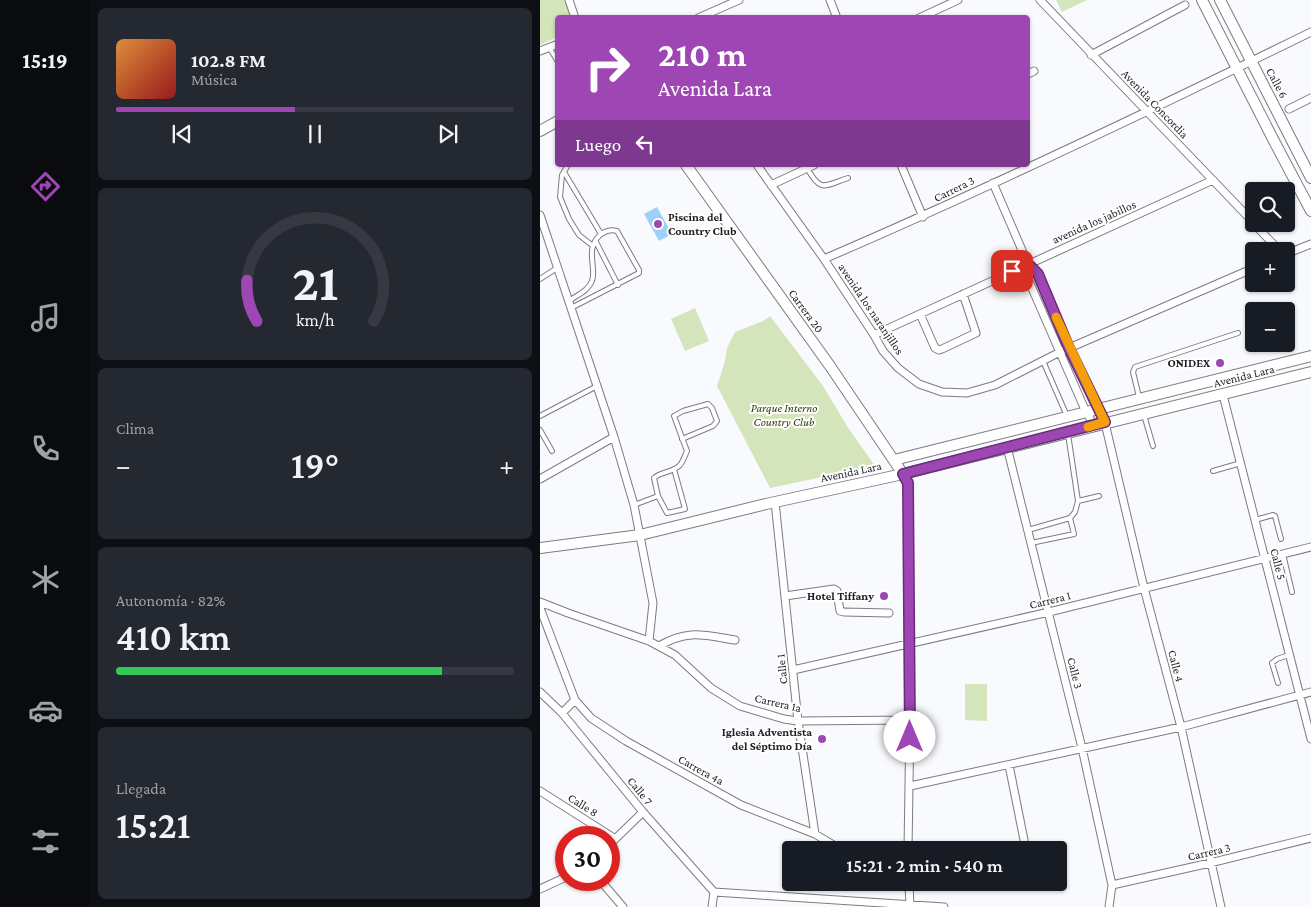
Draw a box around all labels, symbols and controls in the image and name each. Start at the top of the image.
icon: right [575,35,640,100]
text: 210 m [658,35,747,74]
text: 15:19 [22,48,68,73]
text: 102.8 FM [191,50,266,71]
street label: Calle 6 [1263,65,1291,101]
street label: Avenida Concordia [1119,67,1192,142]
text: Música [191,71,237,88]
text: Avenida Lara [658,76,772,101]
icon: previous [168,120,196,148]
icon: pause [301,120,329,148]
icon: next [434,120,462,148]
icon: left [631,130,659,158]
text: Luego [575,134,621,155]
icon: directions [28,169,63,204]
street label: Carrera 3 [931,173,977,205]
map controls [1245,182,1295,352]
button: search [1245,182,1295,232]
street label: avenida los jabillos [1050,197,1139,247]
place label: Piscina del Country Club [668,210,737,238]
marker: Piscina del Country Club [652,218,664,230]
button: + [1245,242,1295,292]
pin [991,250,1033,292]
text: 21 [292,253,338,311]
icon: arrive [998,257,1026,285]
street label: avenida los naranjillos [835,261,907,358]
street label: Carrera 20 [786,286,827,336]
icon: music [28,300,63,335]
button: − [1245,302,1295,352]
text: km/h [296,310,335,330]
place label: ONIDEX [1167,356,1211,370]
marker: ONIDEX [1214,357,1226,369]
street label: Avenida Lara [1212,362,1276,390]
park label: Parque Interno Country Club [751,401,817,429]
text: Clima [116,420,154,437]
icon: phone [28,431,63,466]
text: 19° [291,444,339,486]
text: − [116,450,131,481]
text: + [499,450,514,481]
street label: Avenida Lara [819,459,883,485]
street label: Calle 5 [1267,547,1289,581]
icon: climate [28,562,63,597]
street label: Carrera 1 [1028,588,1072,612]
place label: Hotel Tiffany [807,589,874,603]
marker: Hotel Tiffany [878,590,890,602]
text: Autonomía · 82% [116,592,225,609]
text: 410 km [116,616,231,658]
street label: Calle 4 [1165,648,1187,684]
street label: Calle 1 [773,653,791,685]
street label: Calle 3 [1064,656,1086,691]
street label: Carrera 1a [753,691,803,715]
icon: car [28,693,63,728]
position arrow [883,710,935,762]
place label: Iglesia Adventista del Séptimo Día [722,725,812,753]
marker: Iglesia Adventista del Séptimo Día [816,733,828,745]
street label: Carrera 4a [676,752,726,788]
street label: Calle 7 [625,774,656,808]
text: Llegada [116,780,166,797]
street label: Calle 8 [565,790,601,820]
text: 15:21 [116,804,190,846]
icon: filters [28,824,63,859]
speed limit sign: 30 [555,826,620,891]
street label: Carrera 3 [1186,840,1232,864]
text: 15:21 · 2 min · 540 m [846,855,1003,876]

